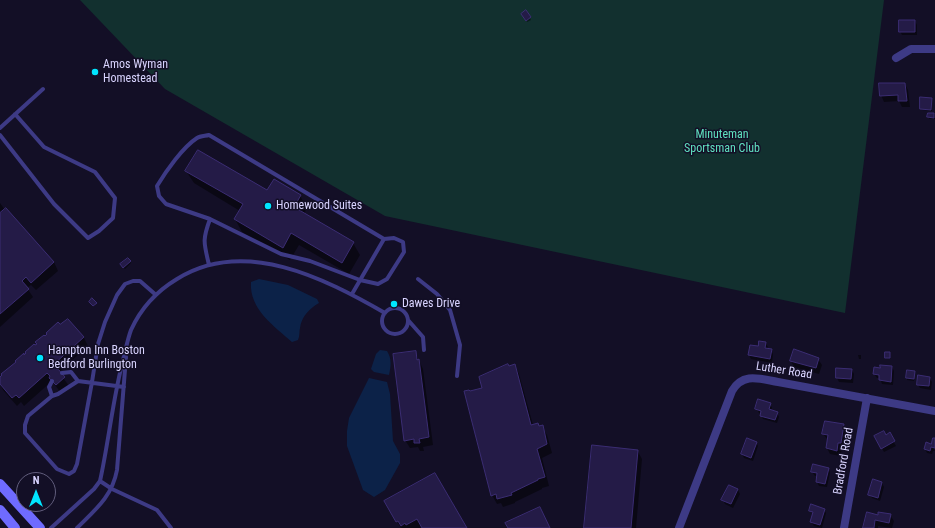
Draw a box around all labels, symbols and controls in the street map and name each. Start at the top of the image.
place label: Amos Wyman Homestead [103,58,168,86]
marker: Amos Wyman Homestead [90,67,100,77]
park label: Minuteman Sportsman Club [684,128,760,156]
place label: Homewood Suites [276,199,362,213]
marker: Homewood Suites [263,201,273,211]
place label: Dawes Drive [402,297,460,311]
marker: Dawes Drive [389,299,399,309]
place label: Hampton Inn Boston Bedford Burlington [48,344,145,372]
marker: Hampton Inn Boston Bedford Burlington [35,353,45,363]
street label: Luther Road [755,359,813,383]
street label: Bradford Road [831,426,857,496]
north arrow [16,472,56,512]
text: N [33,474,39,487]

